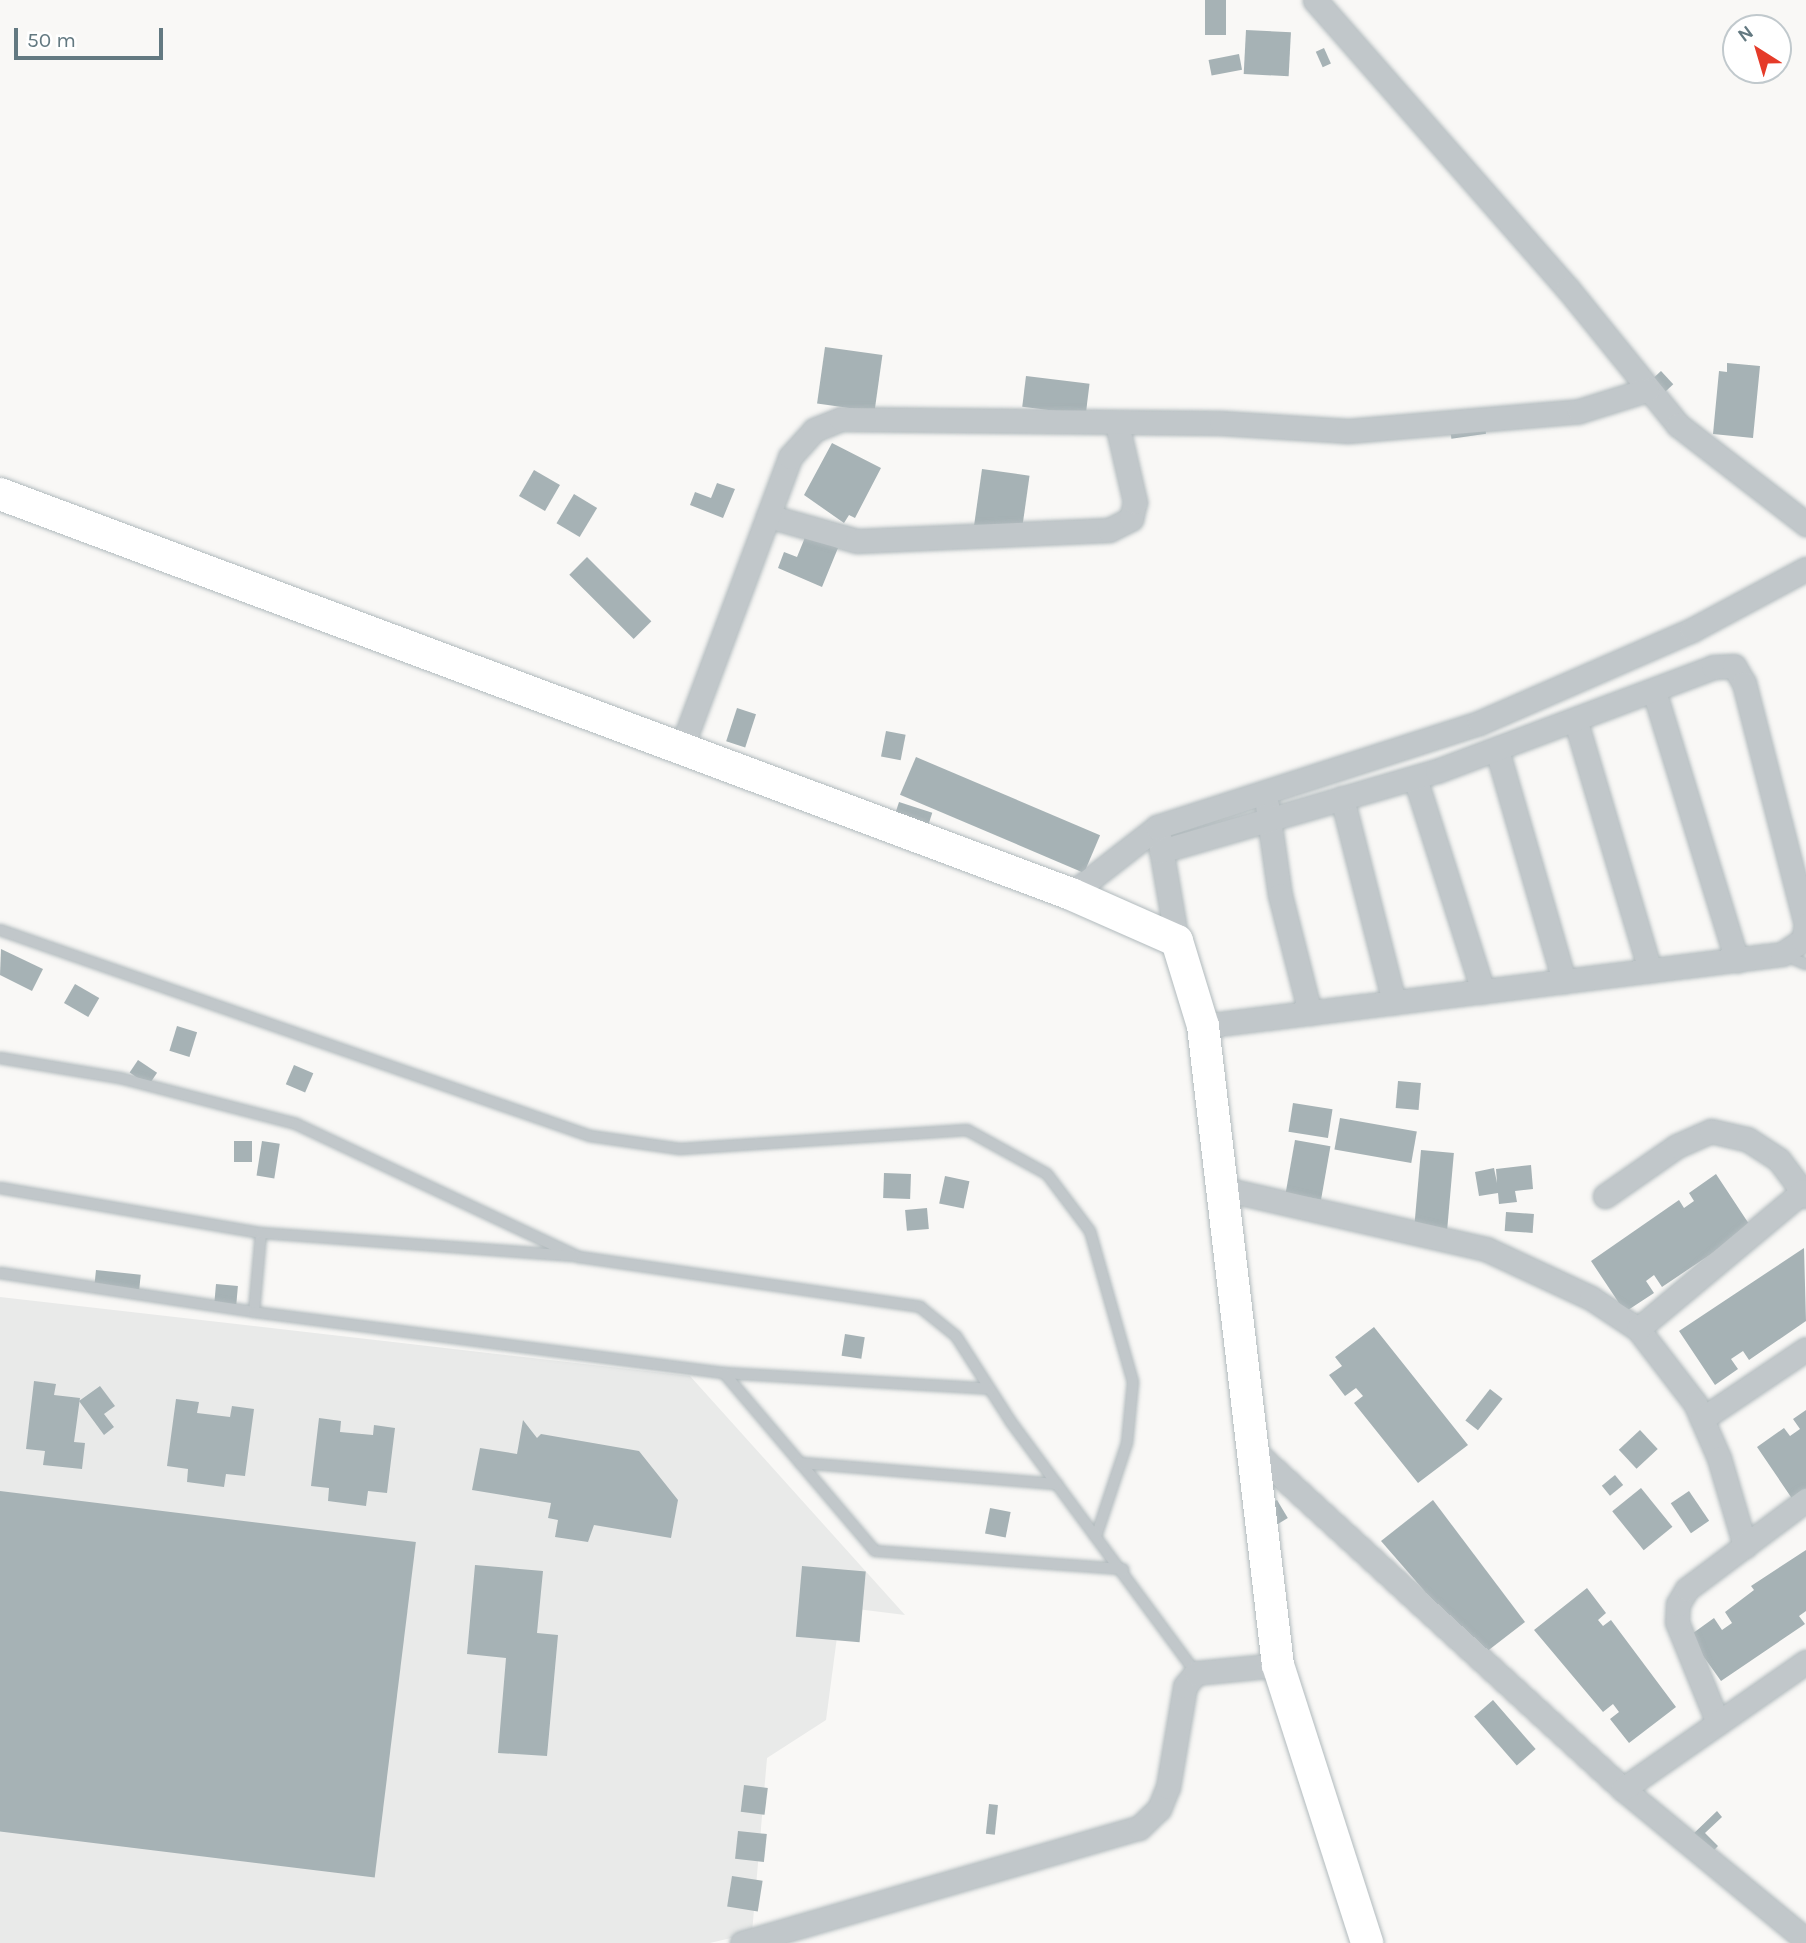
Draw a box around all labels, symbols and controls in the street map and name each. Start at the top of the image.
scale bar [18,14,166,58]
north arrow [1722,14,1792,84]
text: N [1734,21,1758,47]
text: 50 m [27,28,76,52]

